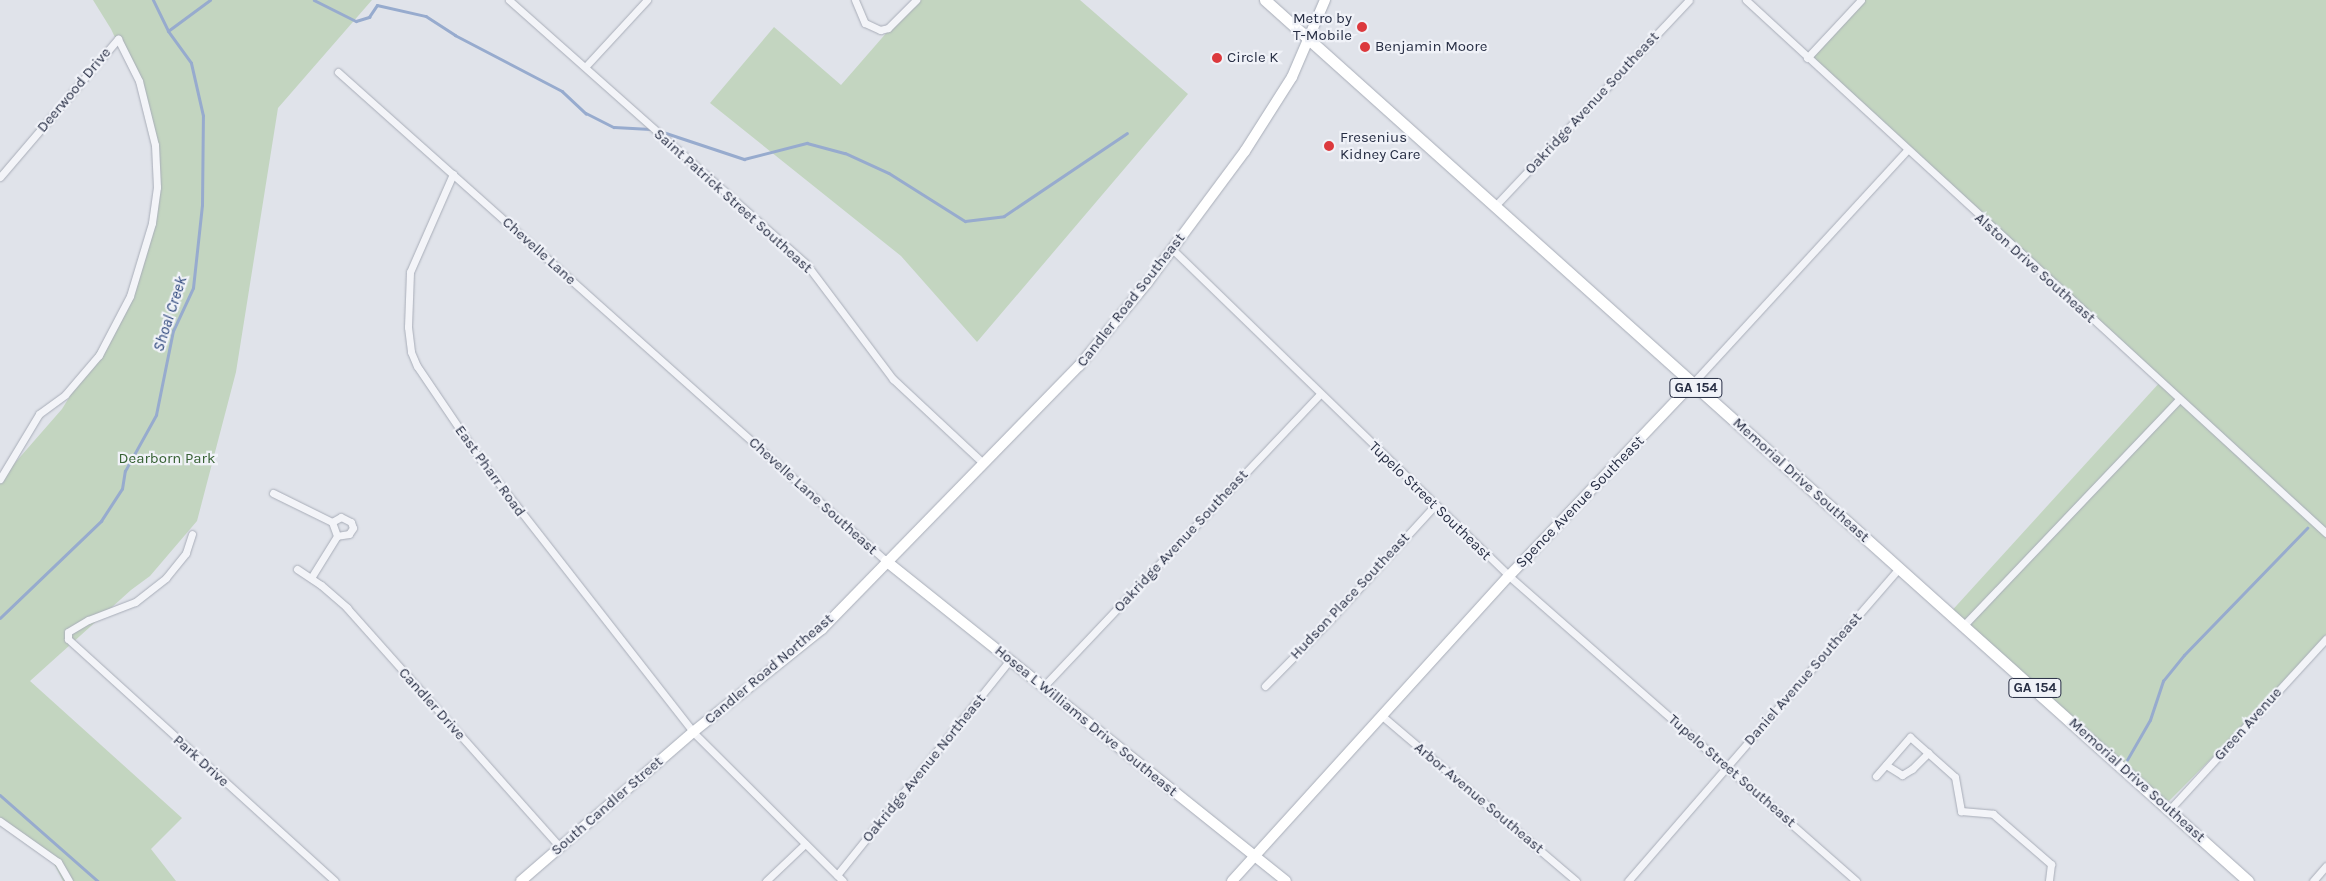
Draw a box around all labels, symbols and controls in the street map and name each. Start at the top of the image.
place label: Metro by T-Mobile [1293,9,1352,44]
marker: Metro by T-Mobile [1356,21,1368,33]
street label: Oakridge Avenue Southeast [1521,28,1663,178]
place label: Benjamin Moore [1375,38,1487,56]
marker: Benjamin Moore [1359,41,1371,53]
street label: Deerwood Drive [33,44,115,136]
place label: Circle K [1227,49,1278,67]
marker: Circle K [1211,52,1223,64]
street label: Saint Patrick Street Southeast [650,125,816,277]
place label: Fresenius Kidney Care [1340,128,1420,163]
marker: Fresenius Kidney Care [1322,139,1336,153]
street label: Alston Drive Southeast [1971,209,2099,327]
street label: Chevelle Lane [498,213,580,289]
street label: Candler Road Southeast [1073,229,1189,371]
water label: Shoal Creek [149,274,191,354]
road number: GA 154 [1668,376,1724,399]
street label: Memorial Drive Southeast [1729,414,1873,546]
street label: East Pharr Road [451,422,529,520]
street label: Spence Avenue Southeast [1512,432,1648,572]
street label: Chevelle Lane Southeast [745,433,881,559]
street label: Tupelo Street Southeast [1365,438,1495,564]
park label: Dearborn Park [119,450,215,468]
street label: Oakridge Avenue Southeast [1110,466,1252,616]
street label: Hudson Place Southeast [1286,529,1414,663]
street label: Daniel Avenue Southeast [1740,609,1866,749]
street label: Candler Road Northeast [701,610,837,728]
street label: Hosea L Williams Drive Southeast [991,642,1181,800]
street label: Candler Drive [395,664,469,744]
road number: GA 154 [2008,676,2062,700]
street label: Green Avenue [2210,684,2286,764]
street label: Oakridge Avenue Northeast [859,690,989,846]
street label: Tupelo Street Southeast [1664,711,1800,831]
street label: Memorial Drive Southeast [2065,714,2209,846]
street label: Park Drive [169,731,233,791]
street label: Arbor Avenue Southeast [1411,739,1547,857]
street label: South Candler Street [547,753,667,859]

